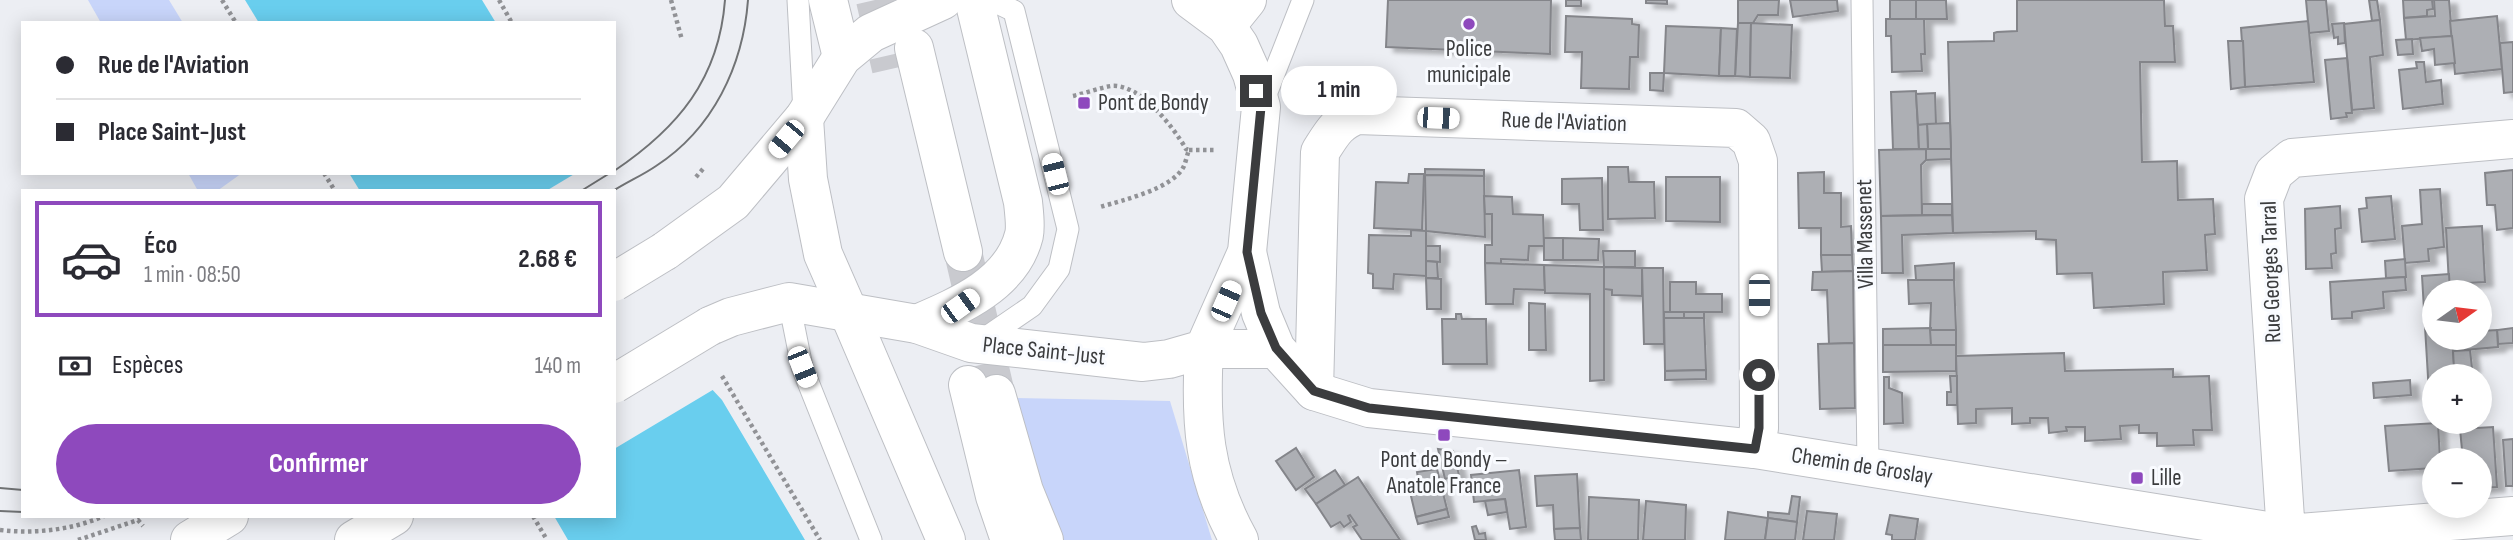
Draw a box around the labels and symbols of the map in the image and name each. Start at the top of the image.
marker: Police municipale [1461,16,1477,32]
place label: Police municipale [1427,35,1511,89]
callout: 1 min [1280,66,1396,116]
route end [1240,75,1272,107]
place label: Pont de Bondy [1098,89,1209,117]
marker: Pont de Bondy [1076,95,1092,111]
street label: Rue de l'Aviation [1501,106,1627,138]
car [1417,107,1460,129]
car [765,116,808,162]
car [1040,151,1071,197]
street label: Villa Massenet [1850,179,1880,289]
street label: Rue Georges Tarral [2255,200,2287,344]
car [1749,274,1770,316]
car [1208,278,1245,324]
north arrow [2422,280,2492,350]
car [937,285,984,327]
street label: Place Saint-Just [981,331,1107,371]
car [785,344,820,390]
route start [1743,359,1775,391]
marker: Pont de Bondy – Anatole France [1436,427,1452,443]
street label: Chemin de Groslay [1789,441,1935,491]
place label: Pont de Bondy – Anatole France [1381,446,1507,500]
place label: Lille [2151,464,2182,492]
marker: Lille [2129,470,2145,486]

